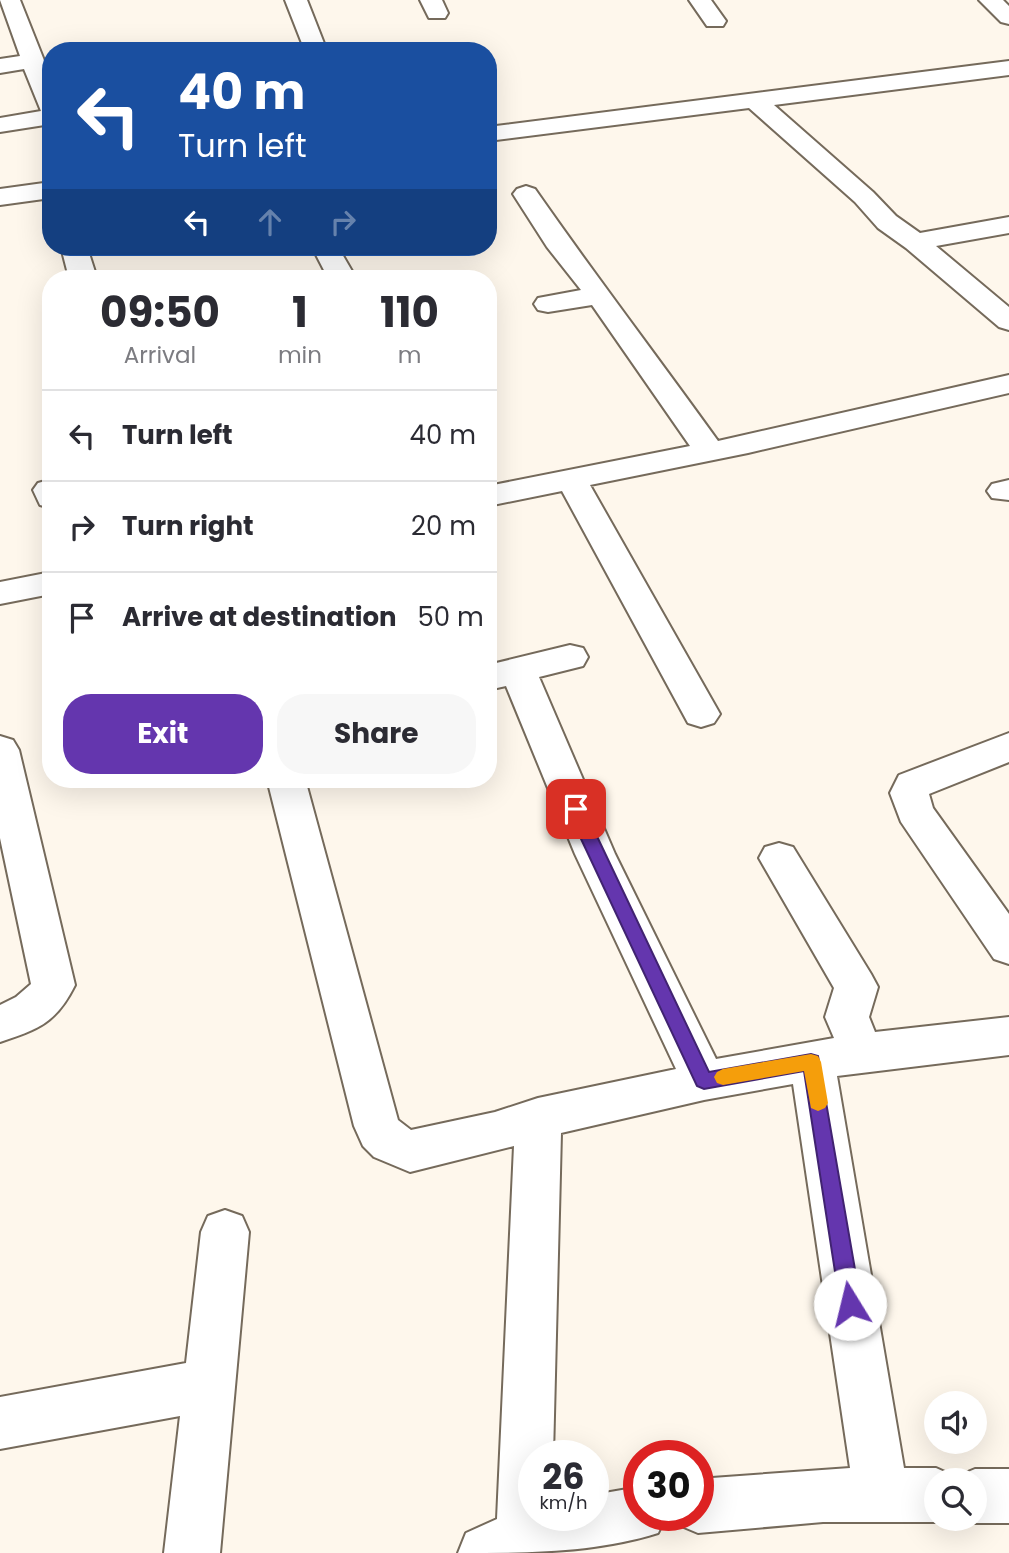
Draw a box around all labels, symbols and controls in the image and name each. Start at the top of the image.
text: 40 m [178,58,305,126]
icon: left [63,70,154,161]
text: Turn left [178,123,307,168]
icon: left [178,203,216,241]
icon: ahead [251,203,289,241]
icon: right [324,203,362,241]
text: 09:50 [100,283,220,342]
text: 1 [292,283,308,342]
text: 110 [380,283,439,342]
text: Arrival [124,339,196,371]
text: min [278,339,322,371]
text: m [398,339,421,371]
icon: left [63,417,101,455]
text: Turn left [122,417,233,453]
text: 40 m [410,417,476,453]
icon: right [63,508,101,546]
text: Turn right [122,508,254,544]
text: 20 m [411,508,476,544]
icon: arrive [63,599,101,637]
text: Arrive at destination [122,599,397,635]
text: 50 m [418,599,484,635]
button: Exit [63,694,263,774]
button: Share [277,694,476,774]
pin [546,779,606,839]
icon: arrive [557,790,595,828]
position arrow [813,1267,887,1341]
map controls [924,1391,987,1531]
button: sound [924,1391,987,1454]
speed limit sign: 30 [623,1440,714,1531]
text: 26 [542,1452,585,1501]
button: search [924,1468,987,1531]
text: km/h [540,1490,587,1515]

